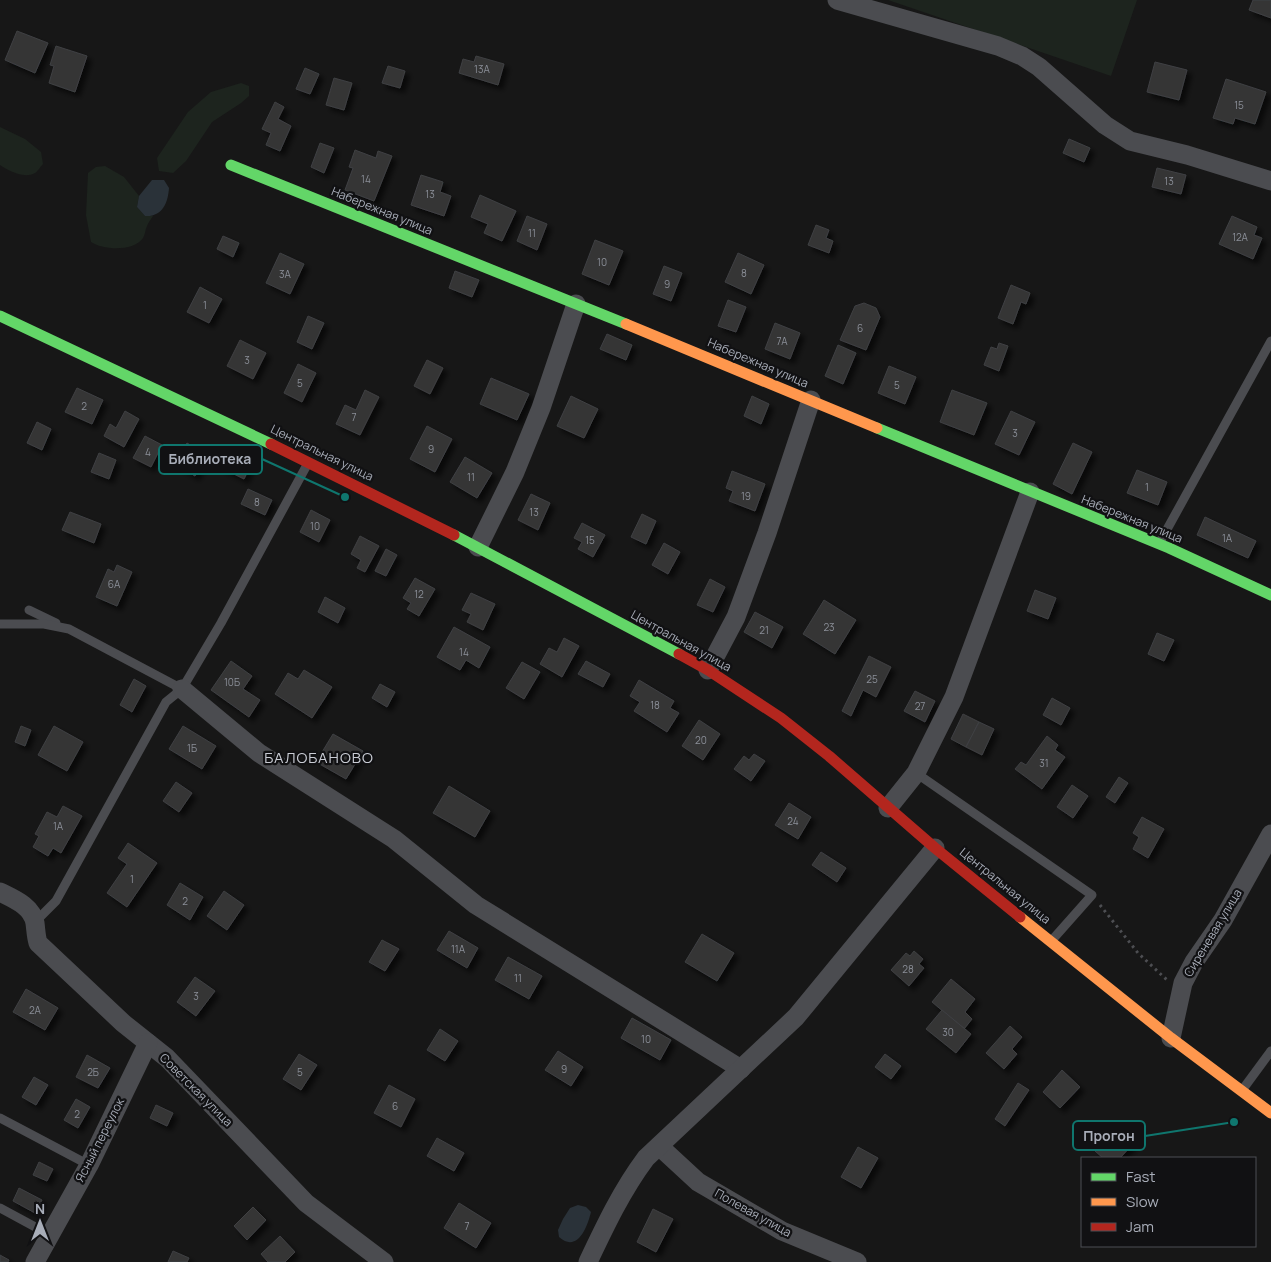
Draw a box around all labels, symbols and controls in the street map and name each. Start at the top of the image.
house number: 13А [474,62,491,76]
house number: 15 [1234,98,1244,112]
house number: 14 [361,172,371,186]
house number: 13 [1164,174,1174,188]
street label: Набережная улица [329,182,435,239]
house number: 13 [425,187,435,201]
house number: 11 [528,226,536,240]
house number: 12А [1232,230,1249,244]
house number: 10 [597,255,607,269]
house number: 8 [741,266,747,280]
house number: 3А [279,267,292,281]
house number: 9 [664,277,670,291]
house number: 1 [203,298,207,312]
house number: 6 [857,321,863,335]
street label: Набережная улица [705,334,811,391]
house number: 7А [777,334,788,348]
house number: 3 [244,353,250,367]
house number: 5 [297,376,303,390]
house number: 5 [894,378,900,392]
house number: 2 [81,399,87,413]
house number: 7 [351,410,357,424]
street label: Центральная улица [268,420,376,485]
house number: 3 [1012,426,1018,440]
house number: 9 [428,442,434,456]
house number: 4 [145,445,151,459]
callout: Библиотека [159,445,262,474]
text: Библиотека [169,449,251,468]
house number: 11 [467,470,475,484]
house number: 1 [1145,480,1149,494]
house number: 19 [741,489,751,503]
street label: Набережная улица [1079,490,1185,547]
house number: 8 [254,495,260,509]
house number: 13 [529,505,539,519]
house number: 10 [310,519,320,533]
house number: 1А [1222,531,1233,545]
house number: 15 [585,533,595,547]
house number: 6А [108,577,121,591]
house number: 12 [414,587,424,601]
street label: Центральная улица [628,606,735,675]
house number: 23 [823,620,835,634]
house number: 21 [759,623,769,637]
house number: 14 [459,645,469,659]
house number: 25 [866,672,878,686]
house number: 10Б [224,675,240,689]
house number: 18 [650,698,660,712]
house number: 27 [915,699,925,713]
house number: 20 [695,733,707,747]
house number: 1Б [187,741,197,755]
district label: БАЛОБАНОВО [264,747,374,768]
house number: 31 [1039,756,1049,770]
house number: 24 [787,814,799,828]
house number: 1А [53,819,64,833]
street label: Центральная улица [956,844,1054,928]
house number: 1 [130,872,134,886]
street label: Сиреневая улица [1180,886,1246,980]
house number: 2 [182,894,188,908]
house number: 11А [451,942,466,956]
house number: 28 [902,962,914,976]
house number: 11 [514,971,522,985]
house number: 3 [193,989,199,1003]
house number: 2А [29,1003,42,1017]
house number: 30 [942,1025,954,1039]
house number: 10 [641,1032,651,1046]
street label: Советская улица [156,1049,237,1130]
house number: 9 [561,1062,567,1076]
house number: 2Б [87,1065,99,1079]
house number: 5 [297,1065,303,1079]
street label: Ясный переулок [71,1094,129,1185]
house number: 6 [392,1099,398,1113]
house number: 2 [74,1107,80,1121]
callout: Прогон [1073,1121,1145,1150]
text: Прогон [1083,1126,1135,1145]
legend [1081,1157,1256,1247]
text: Fast [1126,1166,1155,1187]
street label: Полевая улица [712,1184,795,1241]
text: Slow [1126,1191,1159,1212]
north arrow [15,1197,65,1247]
text: N [35,1199,45,1218]
text: Jam [1126,1216,1154,1237]
house number: 7 [464,1219,470,1233]

